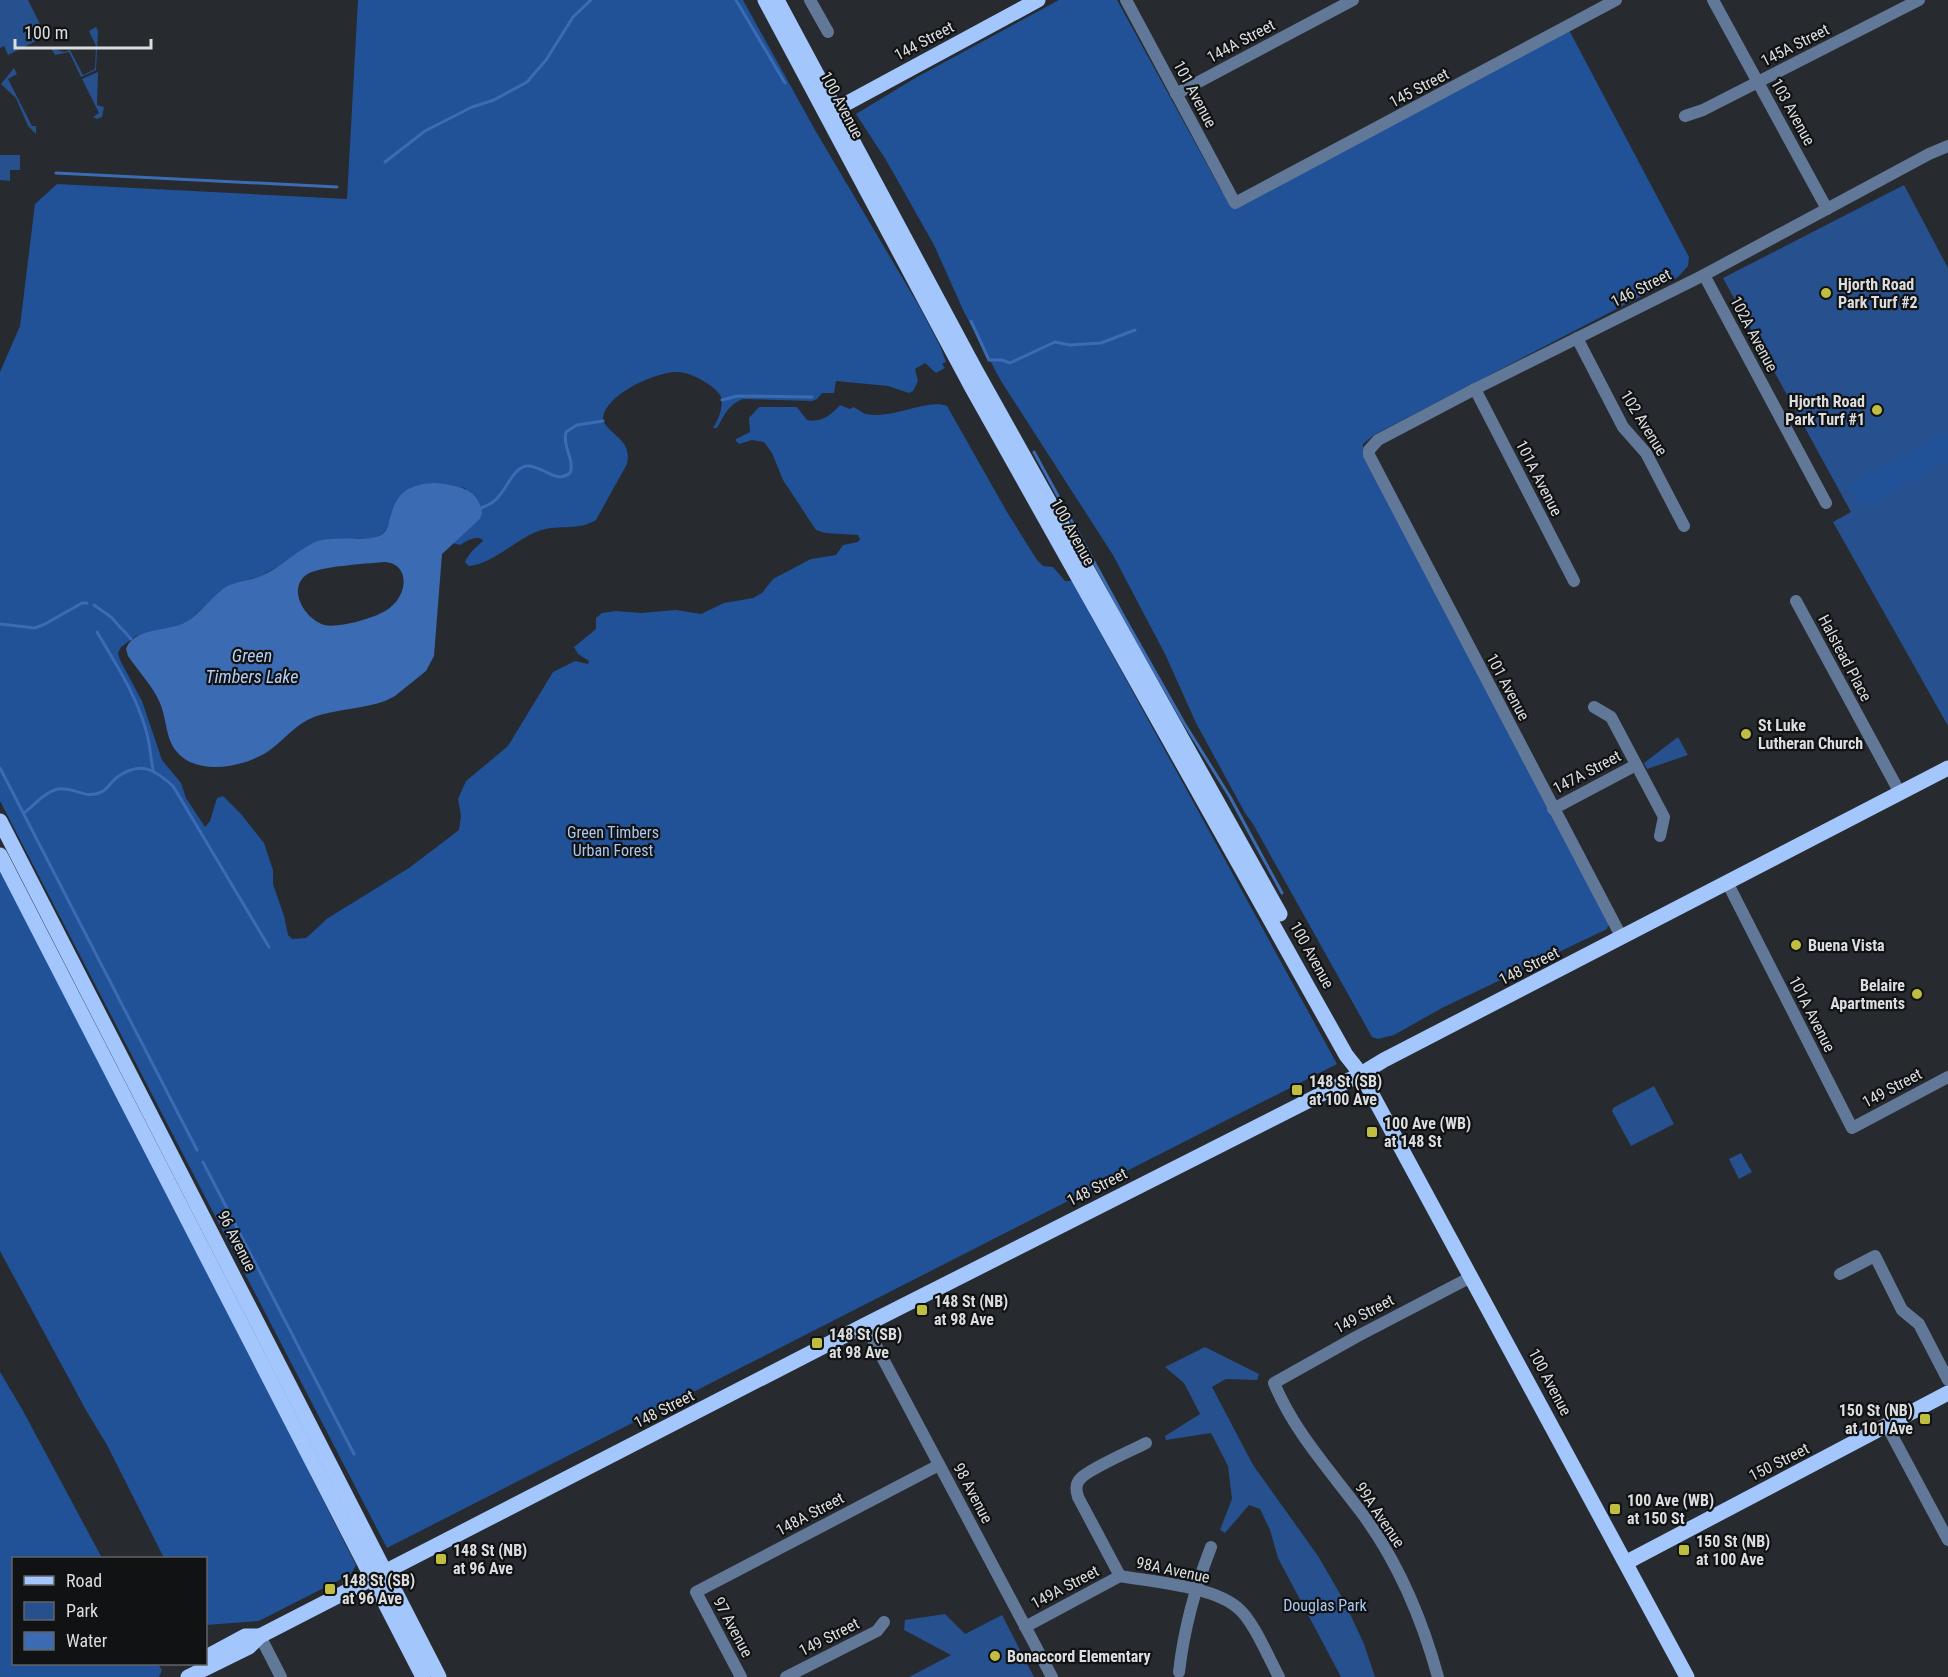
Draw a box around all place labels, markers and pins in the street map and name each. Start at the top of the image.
place label: Hjorth Road Park Turf #2 [1838,275,1918,312]
marker: Hjorth Road Park Turf #2 [1819,286,1833,300]
place label: Hjorth Road Park Turf #1 [1785,392,1865,429]
marker: Hjorth Road Park Turf #1 [1870,403,1884,417]
place label: St Luke Lutheran Church [1758,716,1863,753]
marker: St Luke Lutheran Church [1739,727,1753,741]
place label: Buena Vista [1808,936,1885,955]
marker: Buena Vista [1789,938,1803,952]
place label: Belaire Apartments [1830,976,1905,1013]
marker: Belaire Apartments [1910,987,1924,1001]
place label: 148 St (SB) at 100 Ave [1309,1072,1382,1109]
marker: 148 St (SB) at 100 Ave [1290,1083,1304,1097]
place label: 100 Ave (WB) at 148 St [1384,1114,1471,1151]
marker: 100 Ave (WB) at 148 St [1365,1125,1379,1139]
place label: 148 St (NB) at 98 Ave [934,1292,1008,1329]
marker: 148 St (NB) at 98 Ave [915,1303,929,1317]
place label: 148 St (SB) at 98 Ave [829,1325,902,1362]
marker: 148 St (SB) at 98 Ave [810,1336,824,1350]
place label: 150 St (NB) at 101 Ave [1839,1401,1913,1438]
marker: 150 St (NB) at 101 Ave [1918,1412,1932,1426]
place label: 100 Ave (WB) at 150 St [1627,1491,1714,1528]
marker: 100 Ave (WB) at 150 St [1608,1502,1622,1516]
place label: 150 St (NB) at 100 Ave [1696,1532,1770,1569]
place label: 148 St (NB) at 96 Ave [453,1541,527,1578]
marker: 150 St (NB) at 100 Ave [1677,1543,1691,1557]
marker: 148 St (NB) at 96 Ave [434,1552,448,1566]
place label: 148 St (SB) at 96 Ave [342,1571,415,1608]
marker: 148 St (SB) at 96 Ave [323,1582,337,1596]
place label: Bonaccord Elementary [1007,1647,1151,1666]
marker: Bonaccord Elementary [988,1649,1002,1663]

